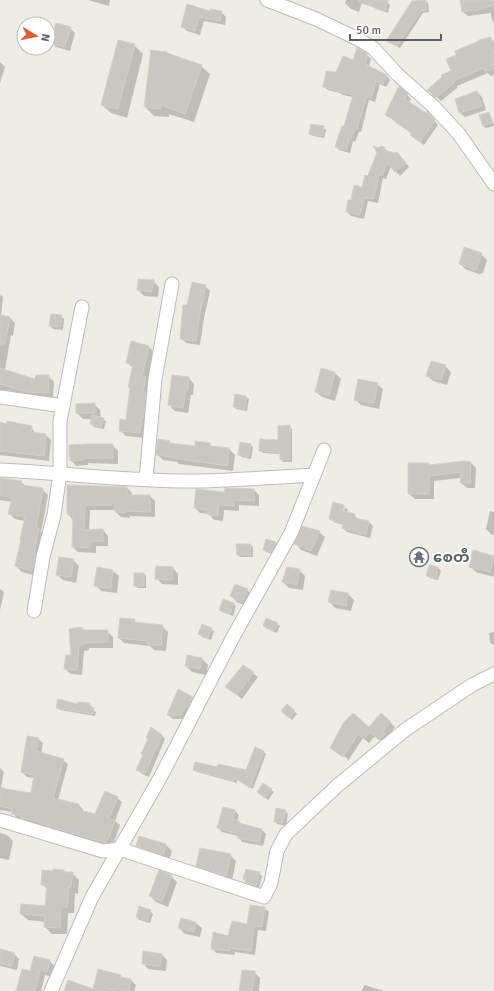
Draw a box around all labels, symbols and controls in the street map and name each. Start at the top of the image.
north arrow [16,16,56,56]
scale bar [350,16,441,42]
text: 50 m [356,23,381,38]
text: N [38,33,52,43]
temple icon: စေတီ [408,546,430,568]
place label: စေတီ [433,547,470,566]

